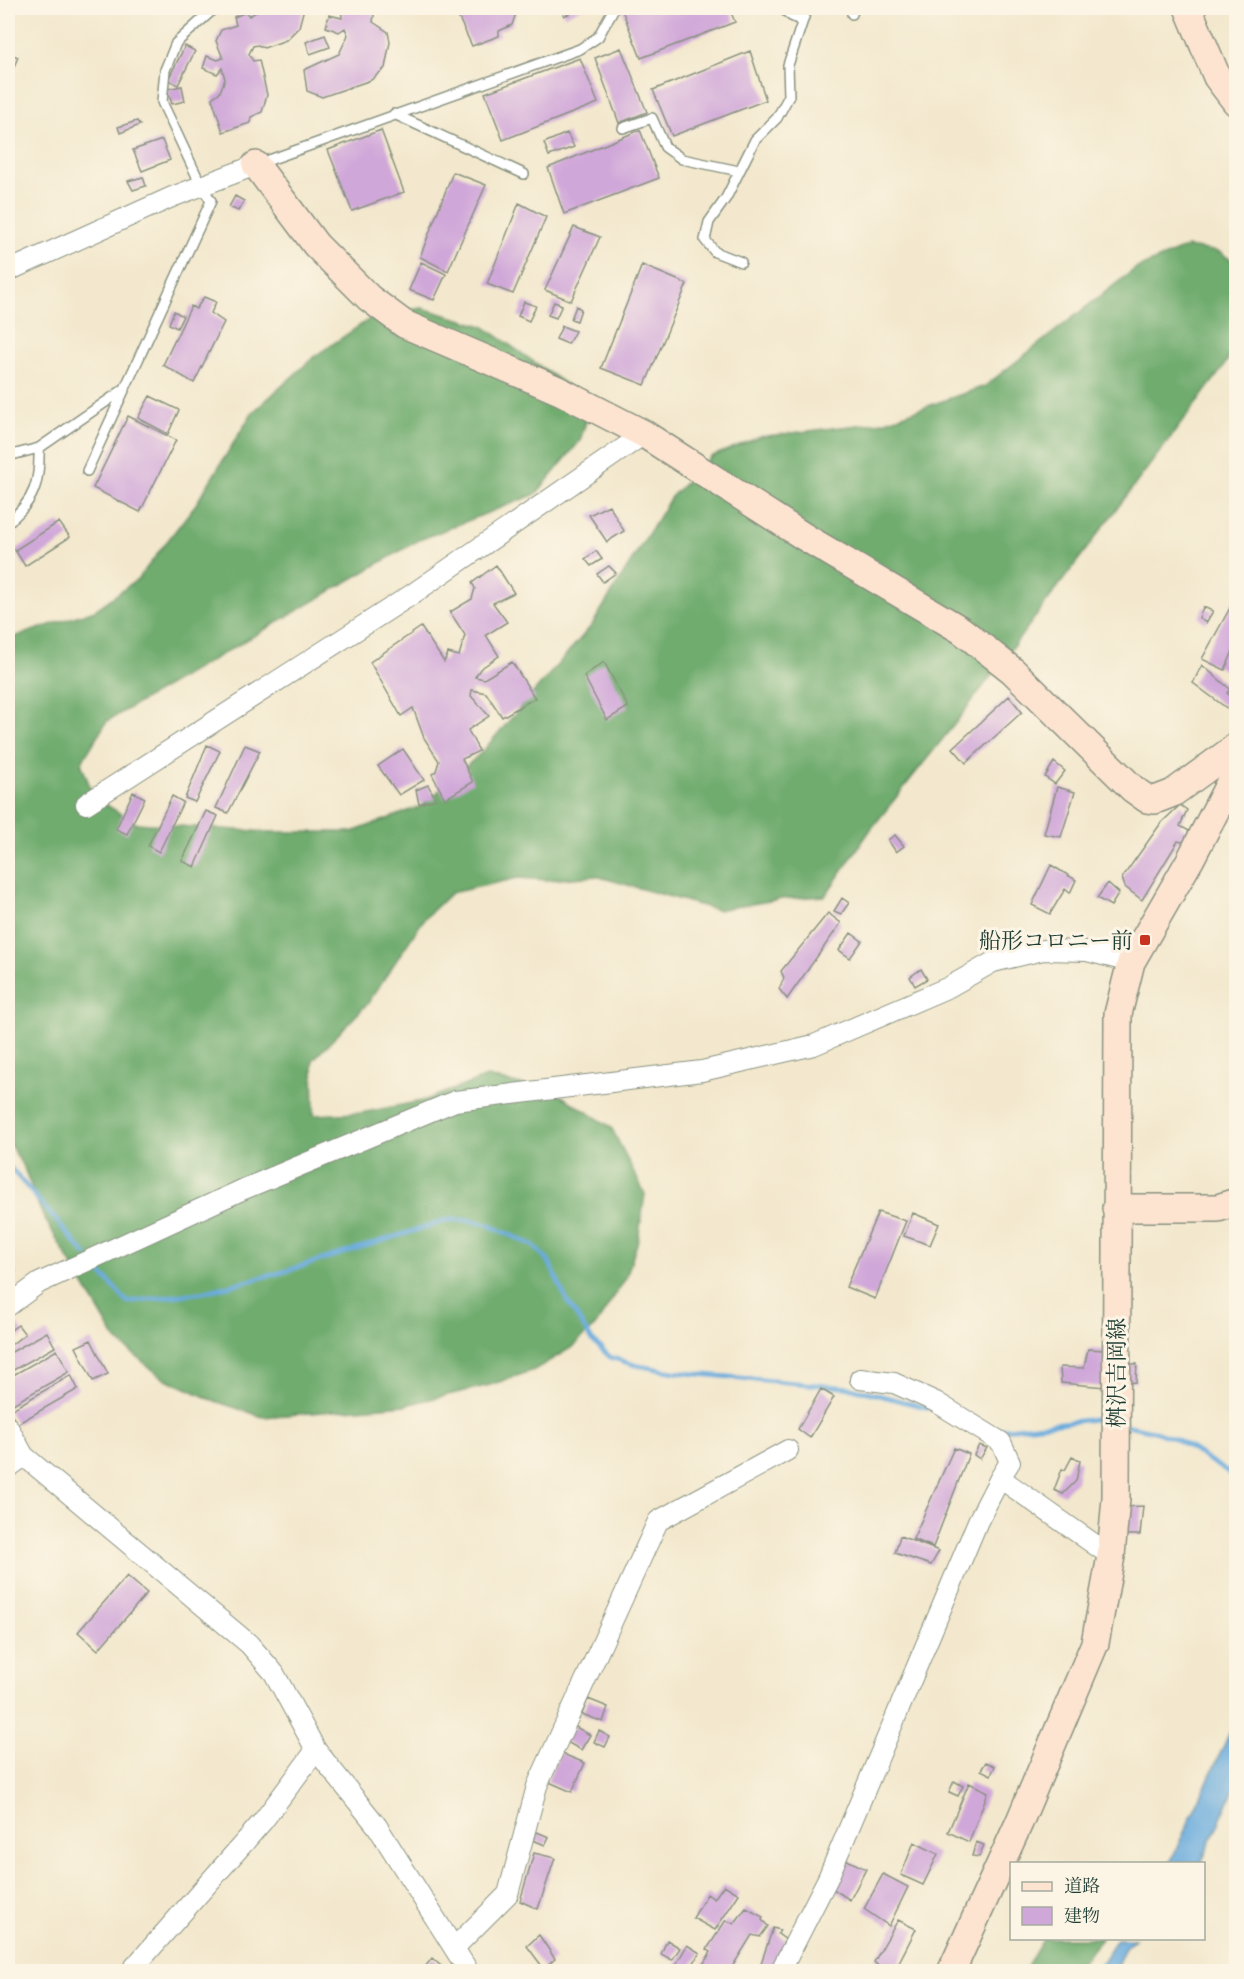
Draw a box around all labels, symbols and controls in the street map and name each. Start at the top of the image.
place label: 船形コロニー前 [979,924,1133,956]
marker: 船形コロニー前 [1138,933,1152,947]
street label: 桝沢吉岡線 [1100,1318,1132,1428]
legend [1010,1862,1205,1940]
text: 道路 [1064,1872,1100,1899]
text: 建物 [1064,1902,1100,1929]

